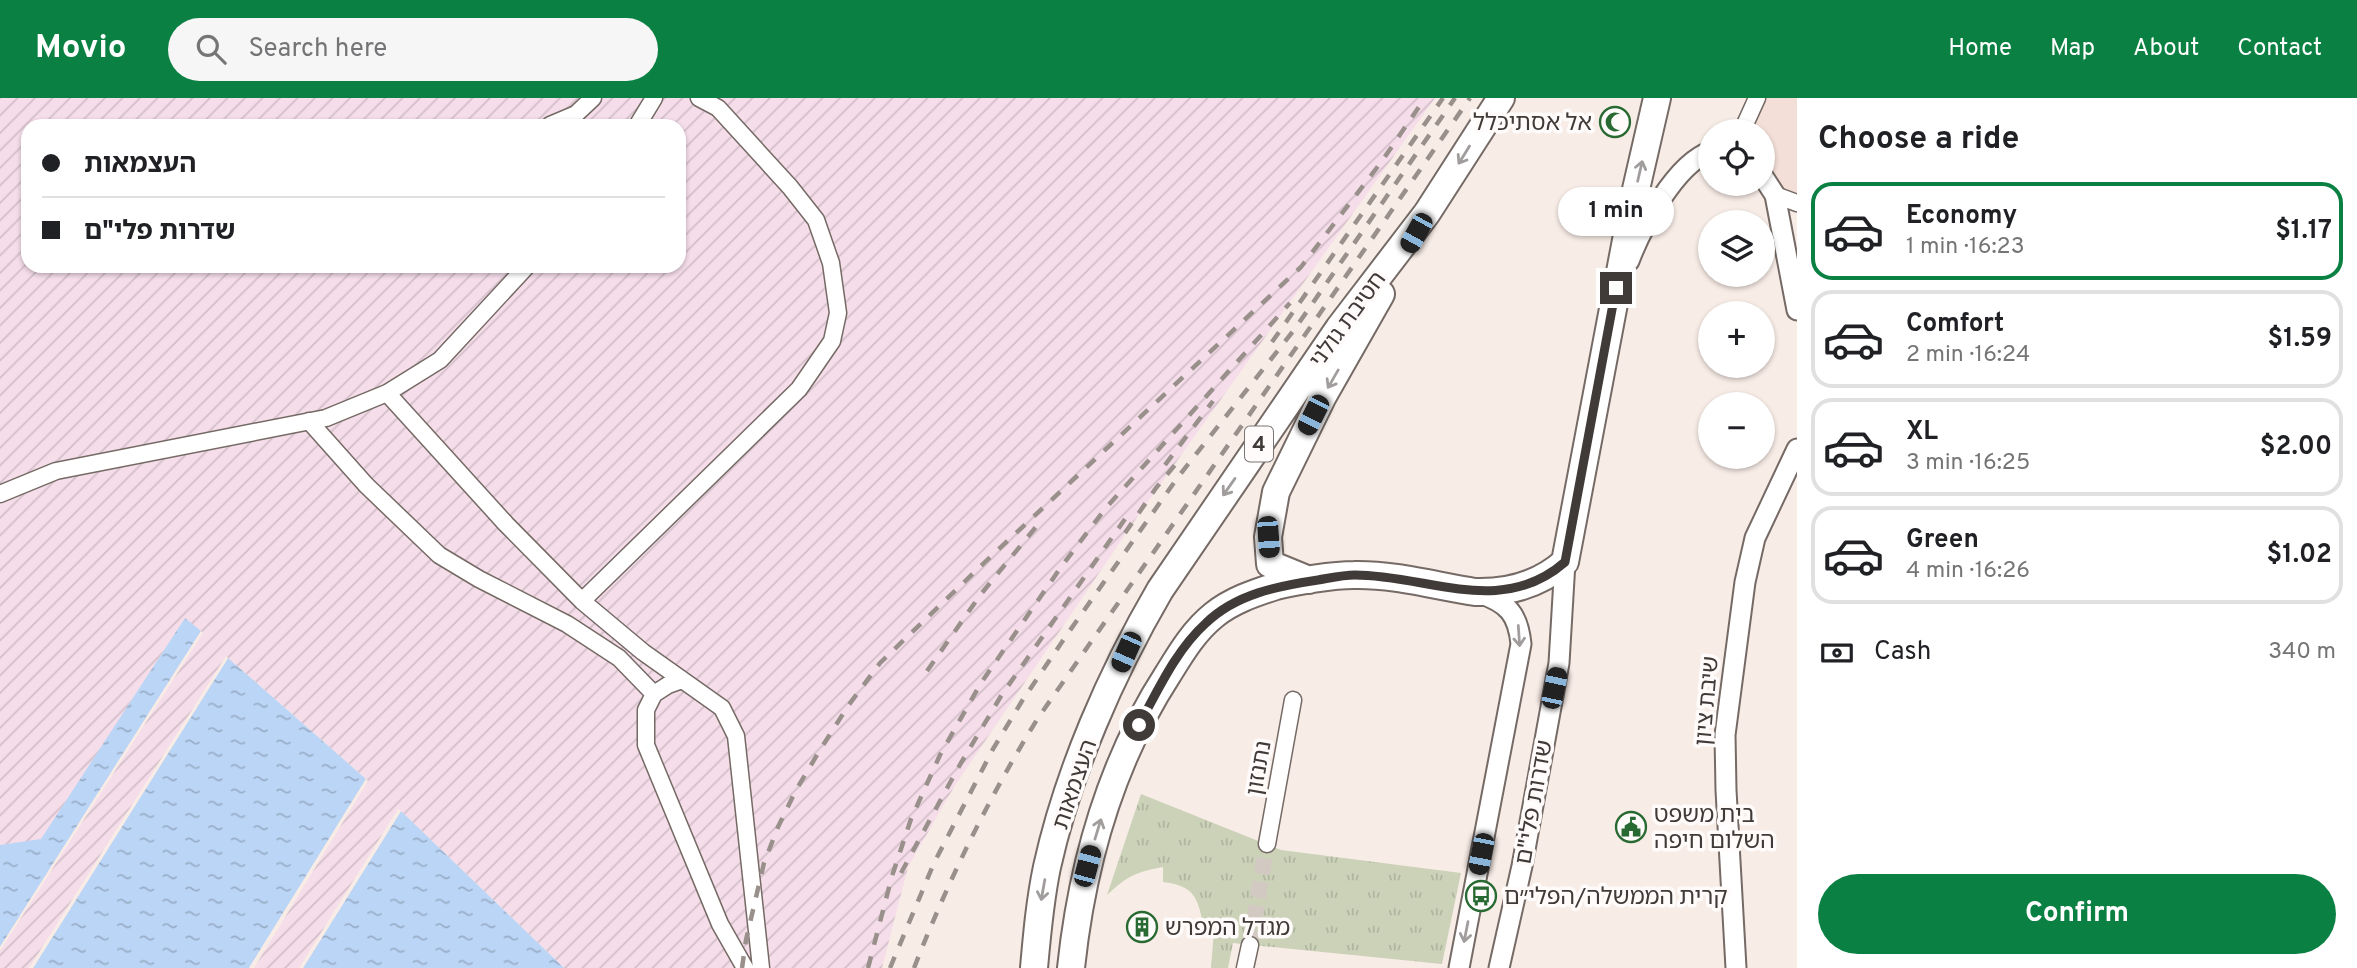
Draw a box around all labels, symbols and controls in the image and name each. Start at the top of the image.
search box [168,18,658,81]
text: Movio [35,28,126,70]
icon: search [192,30,230,68]
text: Search here [248,33,387,66]
text: Home [1948,34,2012,64]
text: Map [2050,34,2095,64]
text: About [2133,34,2199,64]
text: Contact [2237,34,2322,64]
mosque icon: אל אסתיכלל [1598,105,1632,139]
place label: אל אסתיכלל [1473,110,1592,139]
map controls [1698,119,1775,469]
button: locate [1698,119,1775,196]
text: Choose a ride [1818,120,2019,160]
one-way arrow [1456,145,1471,164]
text: העצמאות [84,149,196,182]
one-way arrow [1634,160,1647,183]
callout: 1 min [1558,186,1674,236]
text: 1 min [1588,197,1644,226]
icon: car [1822,200,1885,263]
text: Economy [1906,200,2017,233]
car [1397,210,1436,256]
button: layers [1698,210,1775,287]
text: $1.17 [2275,215,2332,248]
text: שדרות פלי"ם [84,216,235,249]
text: 1 min · 16:23 [1906,233,2024,262]
street label: חטיבת גולני [1304,267,1394,374]
route end [1600,272,1632,304]
button: + [1698,301,1775,378]
icon: car [1822,308,1885,371]
text: Comfort [1906,308,2004,341]
text: $1.59 [2268,323,2332,356]
text: 2 min · 16:24 [1906,341,2030,370]
one-way arrow [1326,368,1339,389]
car [1295,392,1332,438]
button: − [1698,392,1775,469]
icon: car [1822,416,1885,479]
text: XL [1906,416,1938,449]
road number: 4 [1245,426,1273,462]
text: $2.00 [2260,431,2332,464]
text: 3 min · 16:25 [1906,449,2030,478]
one-way arrow [1222,477,1236,496]
car [1257,515,1280,559]
icon: car [1822,524,1885,587]
text: Green [1906,524,1979,557]
text: $1.02 [2266,539,2332,572]
text: 4 min · 16:26 [1906,557,2030,586]
one-way arrow [1513,624,1526,647]
car [1108,629,1145,675]
icon: cash [1818,634,1856,672]
text: Cash [1874,636,1931,669]
text: 340 m [2268,638,2336,667]
street label: שיבת ציון [1690,655,1727,747]
car [1540,665,1569,711]
route start [1123,709,1155,741]
street label: העצמאות [1047,736,1105,834]
street label: שדרות פלי"ם [1510,738,1561,867]
street label: נתנזון [1241,739,1280,798]
place label: בית משפט השלום חיפה [1654,802,1775,857]
public building icon: בית משפט השלום חיפה [1614,810,1648,844]
one-way arrow [1092,818,1105,840]
car [1467,831,1496,877]
car [1072,843,1103,889]
button: Confirm [1818,874,2336,954]
one-way arrow [1036,878,1050,901]
bus stop icon: קרית הממשלה/הפלי״ם [1464,879,1498,913]
place label: קרית הממשלה/הפלי״ם [1504,884,1728,913]
building icon: מגדל המפרש [1125,910,1159,944]
place label: מגדל המפרש [1165,915,1290,944]
one-way arrow [1458,920,1472,943]

